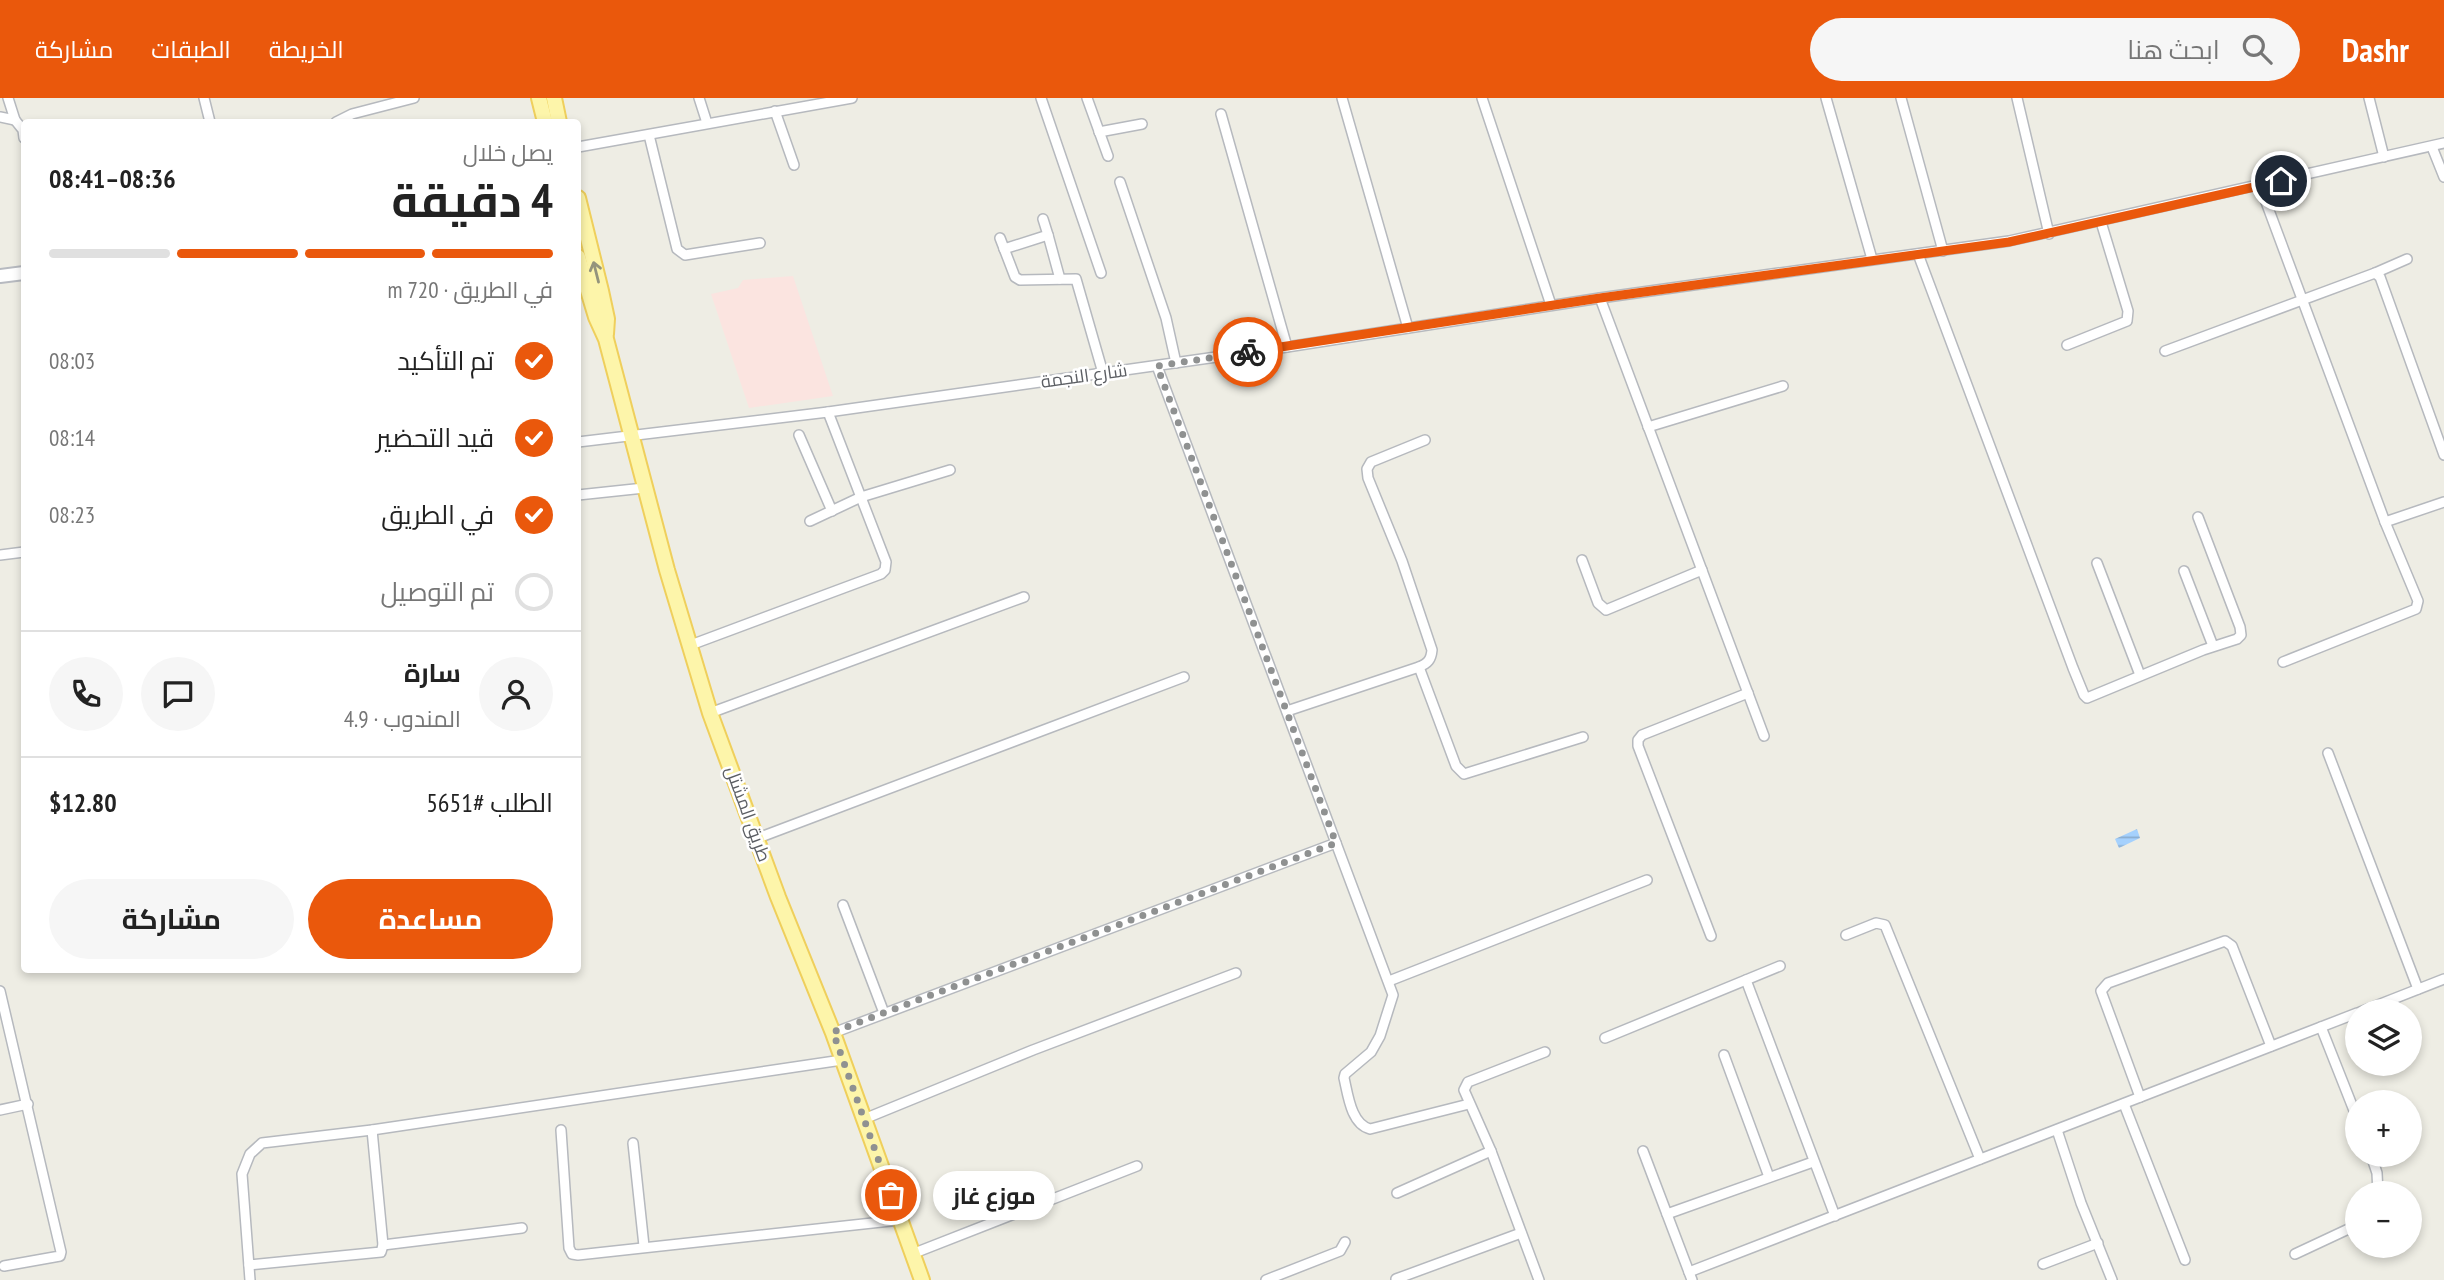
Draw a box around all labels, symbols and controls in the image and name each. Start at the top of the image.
search box [1810,18,2300,81]
text: Dashr [2342,28,2409,71]
icon: search [2238,30,2276,68]
text: ابحث هنا [2127,33,2220,66]
text: مشاركة [35,34,113,65]
text: الطبقات [151,34,231,65]
text: الخريطة [269,34,344,65]
text: يصل خلال [463,138,553,167]
pin [2251,151,2311,211]
text: 08:36–08:41 [49,162,176,195]
icon: home [2262,162,2300,200]
text: 4 دقيقة [392,170,553,230]
one-way arrow [589,261,602,284]
text: في الطريق · 720 m [388,275,553,304]
courier [1213,317,1283,387]
icon: bike [1229,333,1267,371]
icon: check [515,342,553,380]
text: تم التأكيد [397,344,494,377]
text: 08:03 [49,346,95,375]
street label: شارع النجمة [1039,358,1129,394]
icon: check [515,419,553,457]
text: قيد التحضير [376,421,494,454]
text: 08:14 [49,423,95,452]
icon: check [515,496,553,534]
text: في الطريق [381,498,494,531]
text: 08:23 [49,500,95,529]
text: تم التوصيل [380,575,494,608]
text: سارة [404,656,461,689]
button: phone [49,657,123,731]
button: chat [141,657,215,731]
button: person [479,657,553,731]
text: المندوب · 4.9 [344,704,461,733]
street label: طريق المشتل [720,763,776,865]
text: $12.80 [49,786,117,819]
text: الطلب #5651 [426,786,553,819]
button: مشاركة [49,879,294,959]
button: مساعدة [308,879,553,959]
map controls [2345,999,2422,1258]
button: layers [2345,999,2422,1076]
button: + [2345,1090,2422,1167]
pin [861,1165,921,1225]
callout: موزع غاز [933,1170,1056,1220]
icon: bag [872,1176,910,1214]
text: موزع غاز [952,1181,1036,1210]
button: − [2345,1181,2422,1258]

